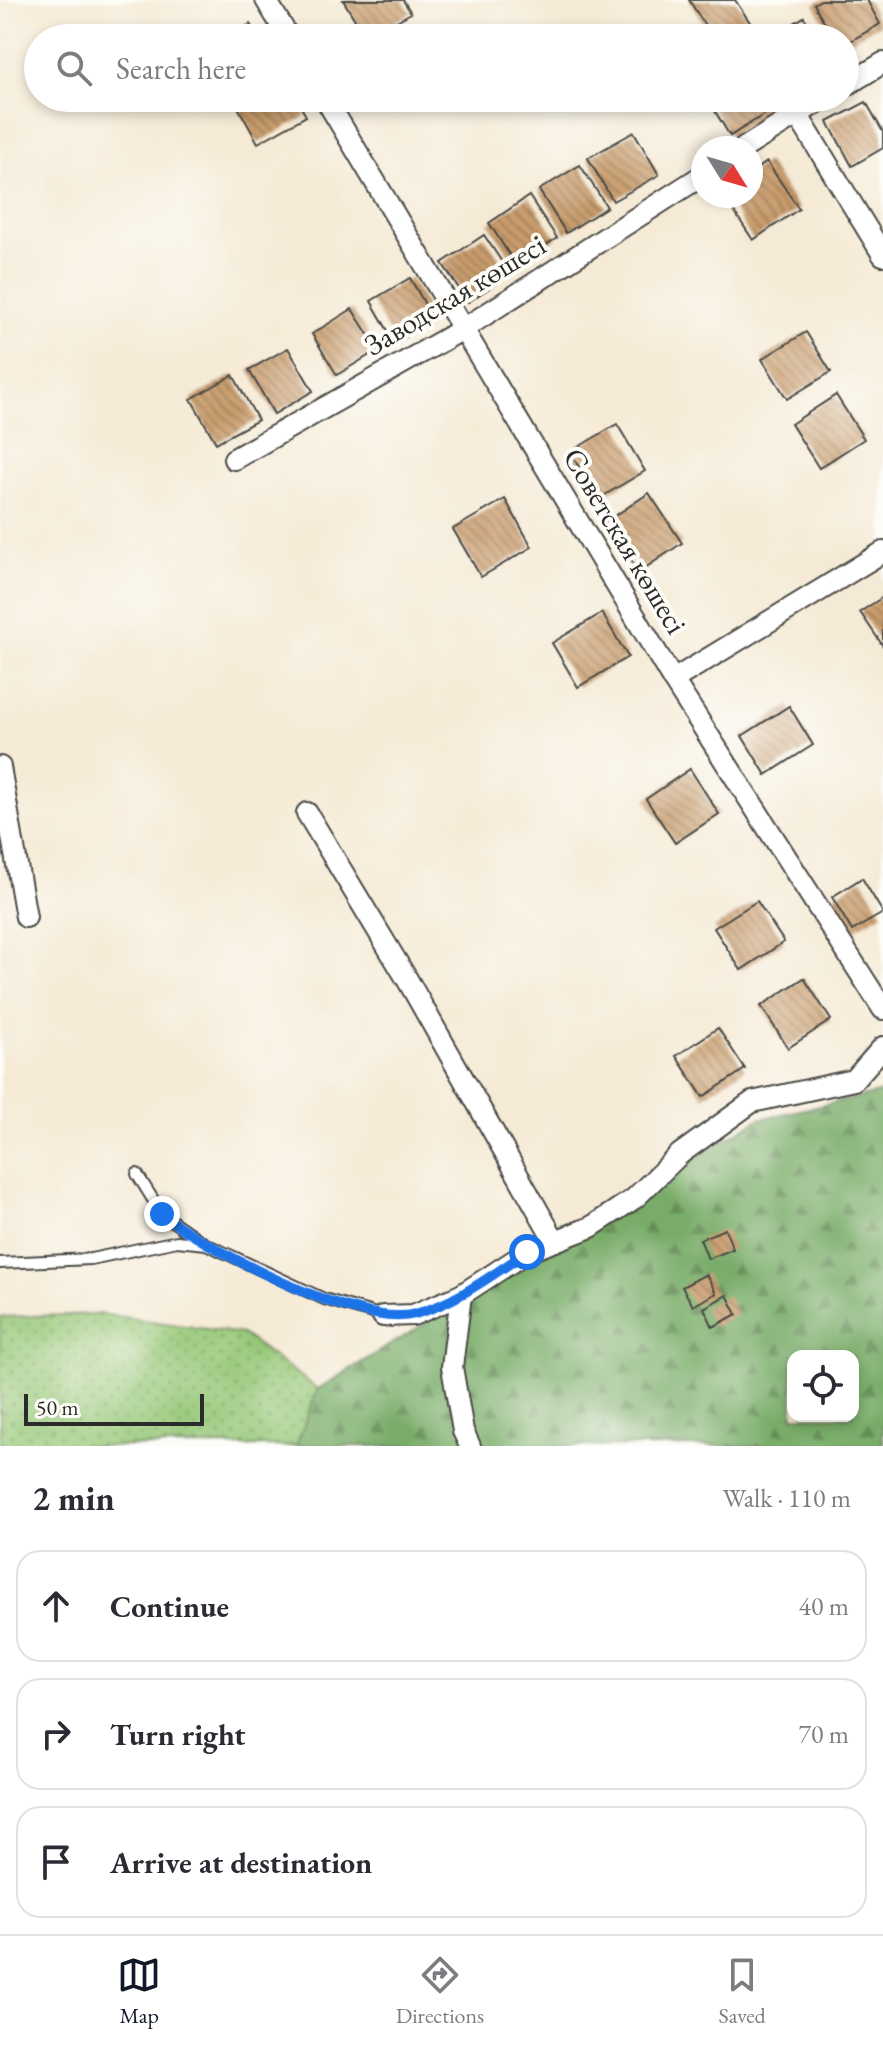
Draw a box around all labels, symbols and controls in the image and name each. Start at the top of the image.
search box [24,24,859,112]
icon: search [52,46,96,90]
text: Search here [116,49,246,88]
north arrow [691,136,763,208]
street label: Заводская көшесі [357,225,553,364]
street label: Советская көшесі [555,441,696,641]
route end [144,1196,180,1232]
route start [509,1234,545,1270]
map controls [787,1350,859,1422]
button: locate [787,1350,859,1422]
scale bar [24,1390,204,1426]
text: 50 m [36,1393,79,1422]
text: 2 min [32,1476,115,1520]
text: Walk · 110 m [723,1481,851,1515]
icon: ahead [34,1584,78,1628]
text: Continue [110,1587,229,1626]
text: 40 m [799,1589,849,1623]
icon: right [34,1712,78,1756]
text: Turn right [110,1715,246,1754]
text: 70 m [799,1717,849,1751]
icon: arrive [34,1840,78,1884]
text: Arrive at destination [110,1843,372,1882]
tab: Map [117,1953,161,2030]
tab: Directions [396,1953,484,2030]
tab: Saved [719,1953,766,2030]

